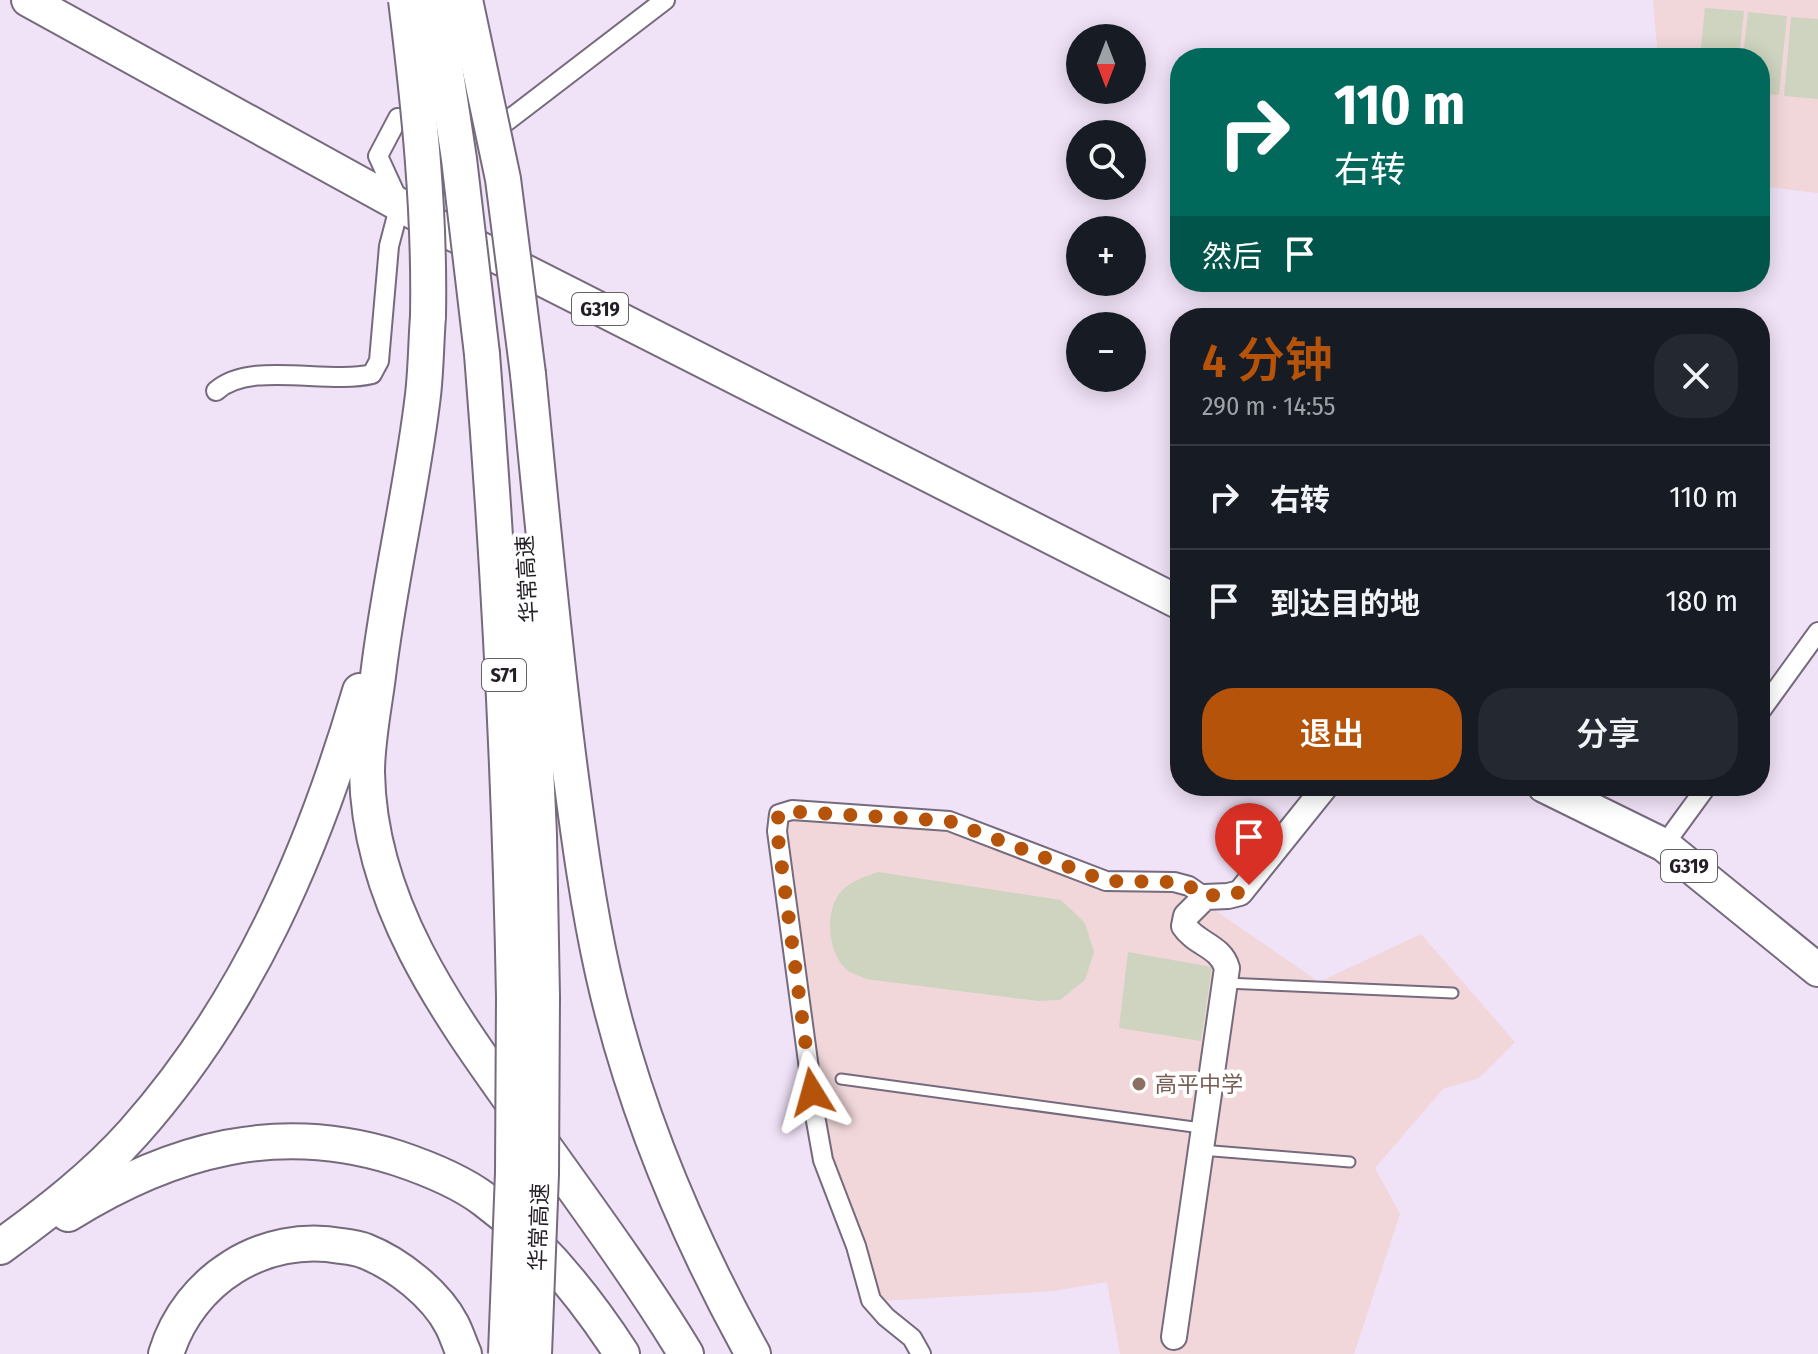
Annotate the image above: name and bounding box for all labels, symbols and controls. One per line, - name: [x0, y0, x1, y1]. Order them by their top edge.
- north arrow: [1066, 24, 1146, 104]
- map controls: [1066, 24, 1146, 392]
- text: 110 m: [1334, 72, 1465, 139]
- icon: right: [1202, 80, 1306, 184]
- button: search: [1066, 120, 1146, 200]
- text: 右转: [1334, 148, 1406, 192]
- button: +: [1066, 216, 1146, 296]
- icon: arrive: [1278, 232, 1322, 276]
- text: 然后: [1202, 239, 1262, 275]
- road number: G319: [572, 293, 628, 325]
- button: −: [1066, 312, 1146, 392]
- text: 4 分钟: [1202, 332, 1333, 390]
- button: close: [1654, 334, 1738, 418]
- text: 290 m · 14:55: [1202, 391, 1335, 422]
- icon: right: [1202, 475, 1246, 519]
- text: 110 m: [1669, 479, 1738, 515]
- text: 右转: [1270, 482, 1330, 518]
- street label: 华常高速: [511, 534, 543, 624]
- icon: arrive: [1202, 579, 1246, 623]
- text: 180 m: [1666, 583, 1738, 619]
- text: 到达目的地: [1270, 586, 1420, 622]
- road number: S71: [482, 659, 526, 691]
- button: 退出: [1202, 688, 1462, 780]
- button: 分享: [1478, 688, 1738, 780]
- pin: [1215, 803, 1283, 885]
- icon: arrive: [1227, 815, 1271, 859]
- road number: G319: [1661, 850, 1717, 882]
- position arrow: [770, 1050, 854, 1134]
- place label: 高平中学: [1155, 1071, 1243, 1098]
- marker: 高平中学: [1130, 1075, 1148, 1093]
- street label: 华常高速: [524, 1183, 554, 1271]

